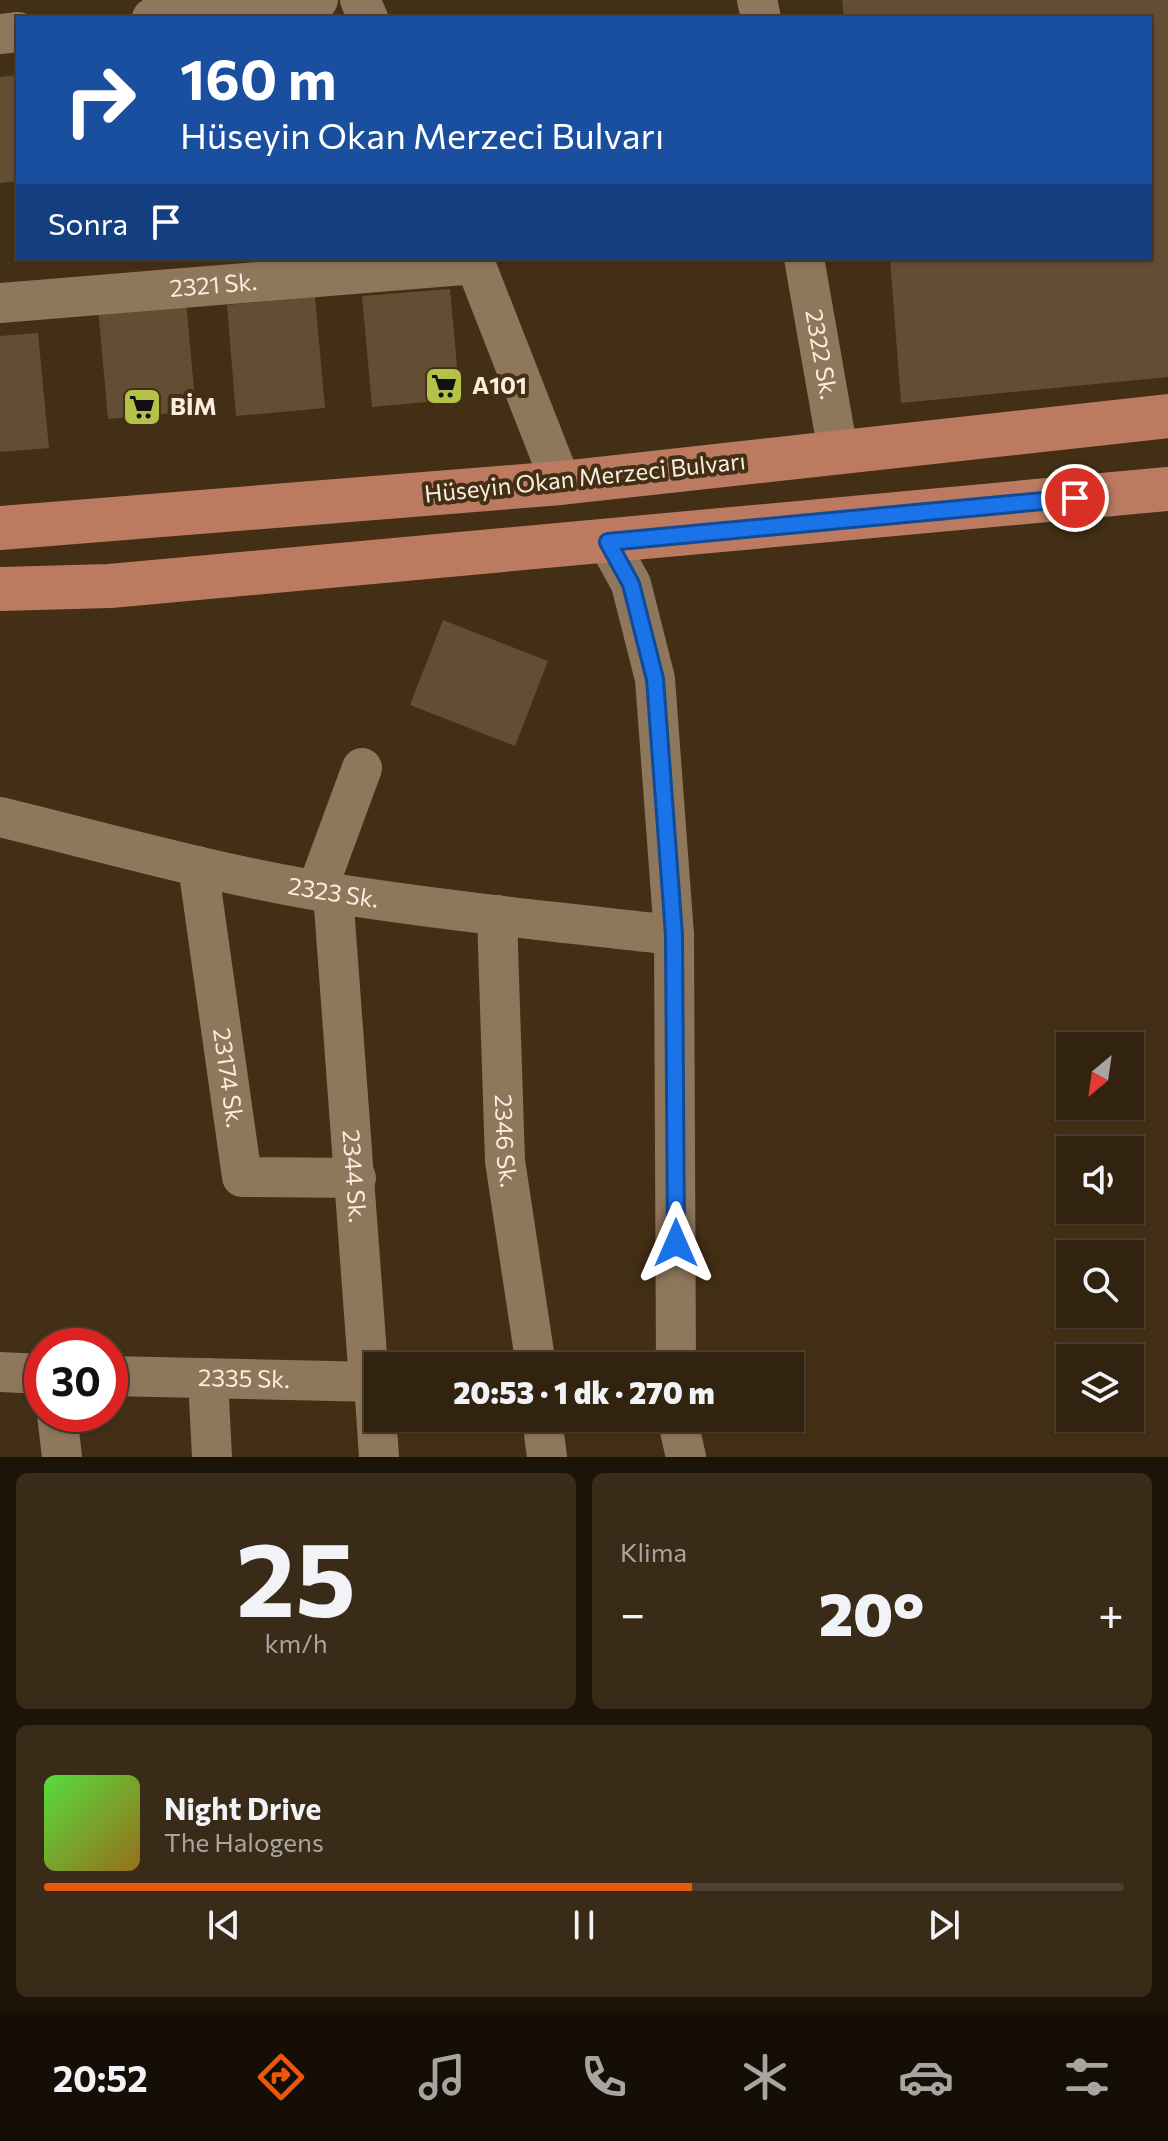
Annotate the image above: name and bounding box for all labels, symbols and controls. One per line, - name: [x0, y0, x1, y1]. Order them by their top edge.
- text: 160 m: [180, 43, 337, 112]
- icon: right: [48, 48, 152, 152]
- text: Hüseyin Okan Merzeci Bulvarı: [180, 112, 664, 156]
- icon: arrive: [144, 200, 188, 244]
- text: Sonra: [48, 204, 128, 241]
- street label: 2321 Sk.: [168, 266, 258, 302]
- street label: 2322 Sk.: [800, 307, 845, 402]
- supermarket icon: A101: [423, 365, 465, 407]
- place label: A101: [472, 370, 527, 399]
- supermarket icon: BİM: [121, 386, 163, 428]
- place label: BİM: [170, 391, 217, 420]
- street label: Hüseyin Okan Merzeci Bulvarı: [423, 445, 747, 508]
- pin: [1041, 464, 1109, 532]
- icon: arrive: [1053, 476, 1097, 520]
- street label: 2323 Sk.: [286, 870, 381, 913]
- street label: 23174 Sk.: [208, 1026, 251, 1129]
- north arrow: [1056, 1032, 1144, 1120]
- map controls: [1056, 1032, 1144, 1432]
- street label: 2346 Sk.: [490, 1094, 525, 1189]
- street label: 2344 Sk.: [337, 1129, 373, 1224]
- button: sound: [1056, 1136, 1144, 1224]
- position arrow: [634, 1201, 718, 1285]
- button: search: [1056, 1240, 1144, 1328]
- speed limit sign: 30: [24, 1328, 128, 1432]
- button: layers: [1056, 1344, 1144, 1432]
- street label: 2335 Sk.: [198, 1362, 290, 1393]
- text: 20:53 · 1 dk · 270 m: [453, 1373, 715, 1410]
- text: 25: [236, 1511, 356, 1638]
- text: Klima: [620, 1536, 687, 1567]
- text: 20°: [819, 1575, 924, 1648]
- text: −: [620, 1585, 645, 1639]
- text: +: [1098, 1585, 1124, 1639]
- text: km/h: [264, 1627, 328, 1658]
- text: Night Drive: [164, 1789, 321, 1826]
- text: The Halogens: [164, 1826, 324, 1857]
- icon: previous: [202, 1903, 246, 1947]
- icon: pause: [562, 1903, 606, 1947]
- icon: next: [922, 1903, 966, 1947]
- icon: directions: [253, 2049, 309, 2105]
- icon: music: [414, 2049, 470, 2105]
- icon: phone: [576, 2049, 632, 2105]
- icon: climate: [737, 2049, 793, 2105]
- icon: car: [898, 2049, 954, 2105]
- icon: filters: [1059, 2049, 1115, 2105]
- text: 20:52: [53, 2055, 148, 2099]

